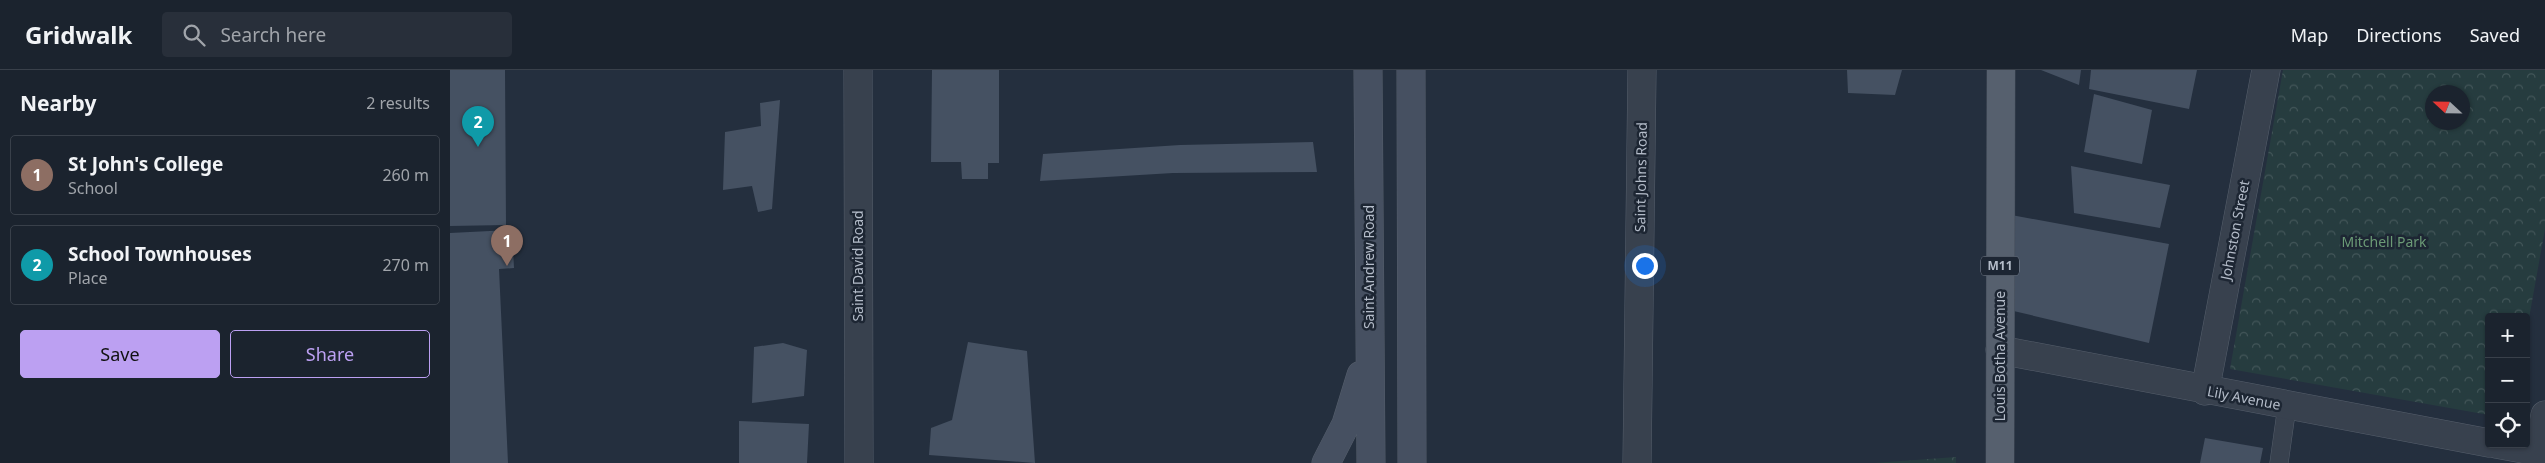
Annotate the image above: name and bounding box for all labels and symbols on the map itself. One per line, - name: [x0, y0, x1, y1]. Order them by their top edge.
- north arrow: [2425, 85, 2470, 130]
- pin: 2: [462, 106, 494, 147]
- street label: Saint Johns Road: [1630, 122, 1651, 232]
- street label: Johnston Street: [2215, 178, 2253, 283]
- street label: Saint Andrew Road: [1359, 205, 1378, 329]
- street label: Saint David Road: [848, 210, 867, 322]
- pin: 1: [491, 225, 523, 266]
- park label: Mitchell Park: [2341, 232, 2427, 251]
- your location: [1632, 253, 1658, 279]
- road number: M11: [1981, 257, 2019, 276]
- street label: Louis Botha Avenue: [1990, 291, 2009, 421]
- street label: Lily Avenue: [2206, 381, 2283, 414]

